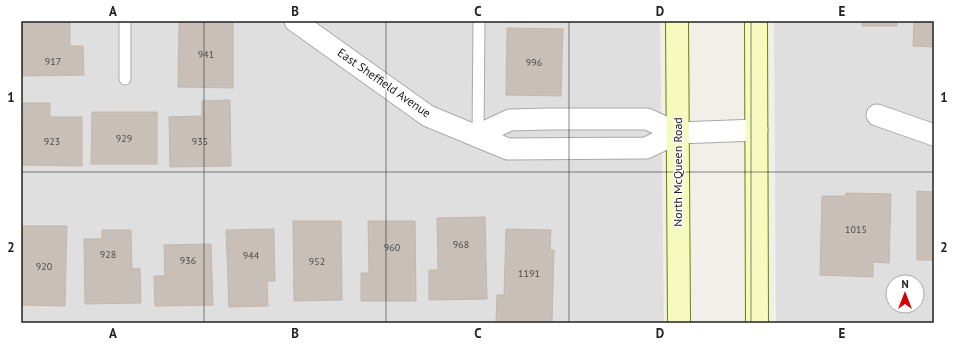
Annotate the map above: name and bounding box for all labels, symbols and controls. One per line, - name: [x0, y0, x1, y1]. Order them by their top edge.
- text: A: [109, 3, 117, 20]
- text: B: [291, 3, 299, 20]
- text: C: [474, 3, 482, 20]
- text: D: [656, 3, 664, 20]
- text: E: [839, 3, 846, 20]
- street label: East Sheffield Avenue: [335, 45, 434, 120]
- house number: 941: [198, 48, 214, 61]
- house number: 917: [45, 55, 61, 68]
- house number: 996: [526, 56, 542, 69]
- text: 1: [7, 89, 15, 106]
- text: 1: [940, 89, 948, 106]
- street label: North McQueen Road: [670, 117, 685, 227]
- house number: 929: [116, 132, 132, 145]
- house number: 923: [44, 135, 60, 148]
- house number: 935: [192, 135, 208, 148]
- house number: 1015: [845, 223, 867, 236]
- house number: 968: [453, 238, 469, 251]
- text: 2: [7, 239, 15, 256]
- text: 2: [940, 239, 948, 256]
- house number: 960: [384, 241, 401, 254]
- house number: 928: [100, 248, 116, 261]
- house number: 944: [243, 249, 260, 262]
- house number: 936: [180, 254, 196, 267]
- house number: 952: [309, 255, 325, 268]
- house number: 920: [36, 260, 53, 273]
- house number: 1191: [518, 267, 540, 280]
- north arrow: [885, 274, 925, 314]
- text: N: [901, 277, 909, 291]
- text: A: [109, 325, 117, 342]
- text: B: [291, 325, 299, 342]
- text: C: [474, 325, 482, 342]
- text: D: [656, 325, 664, 342]
- text: E: [839, 325, 846, 342]

